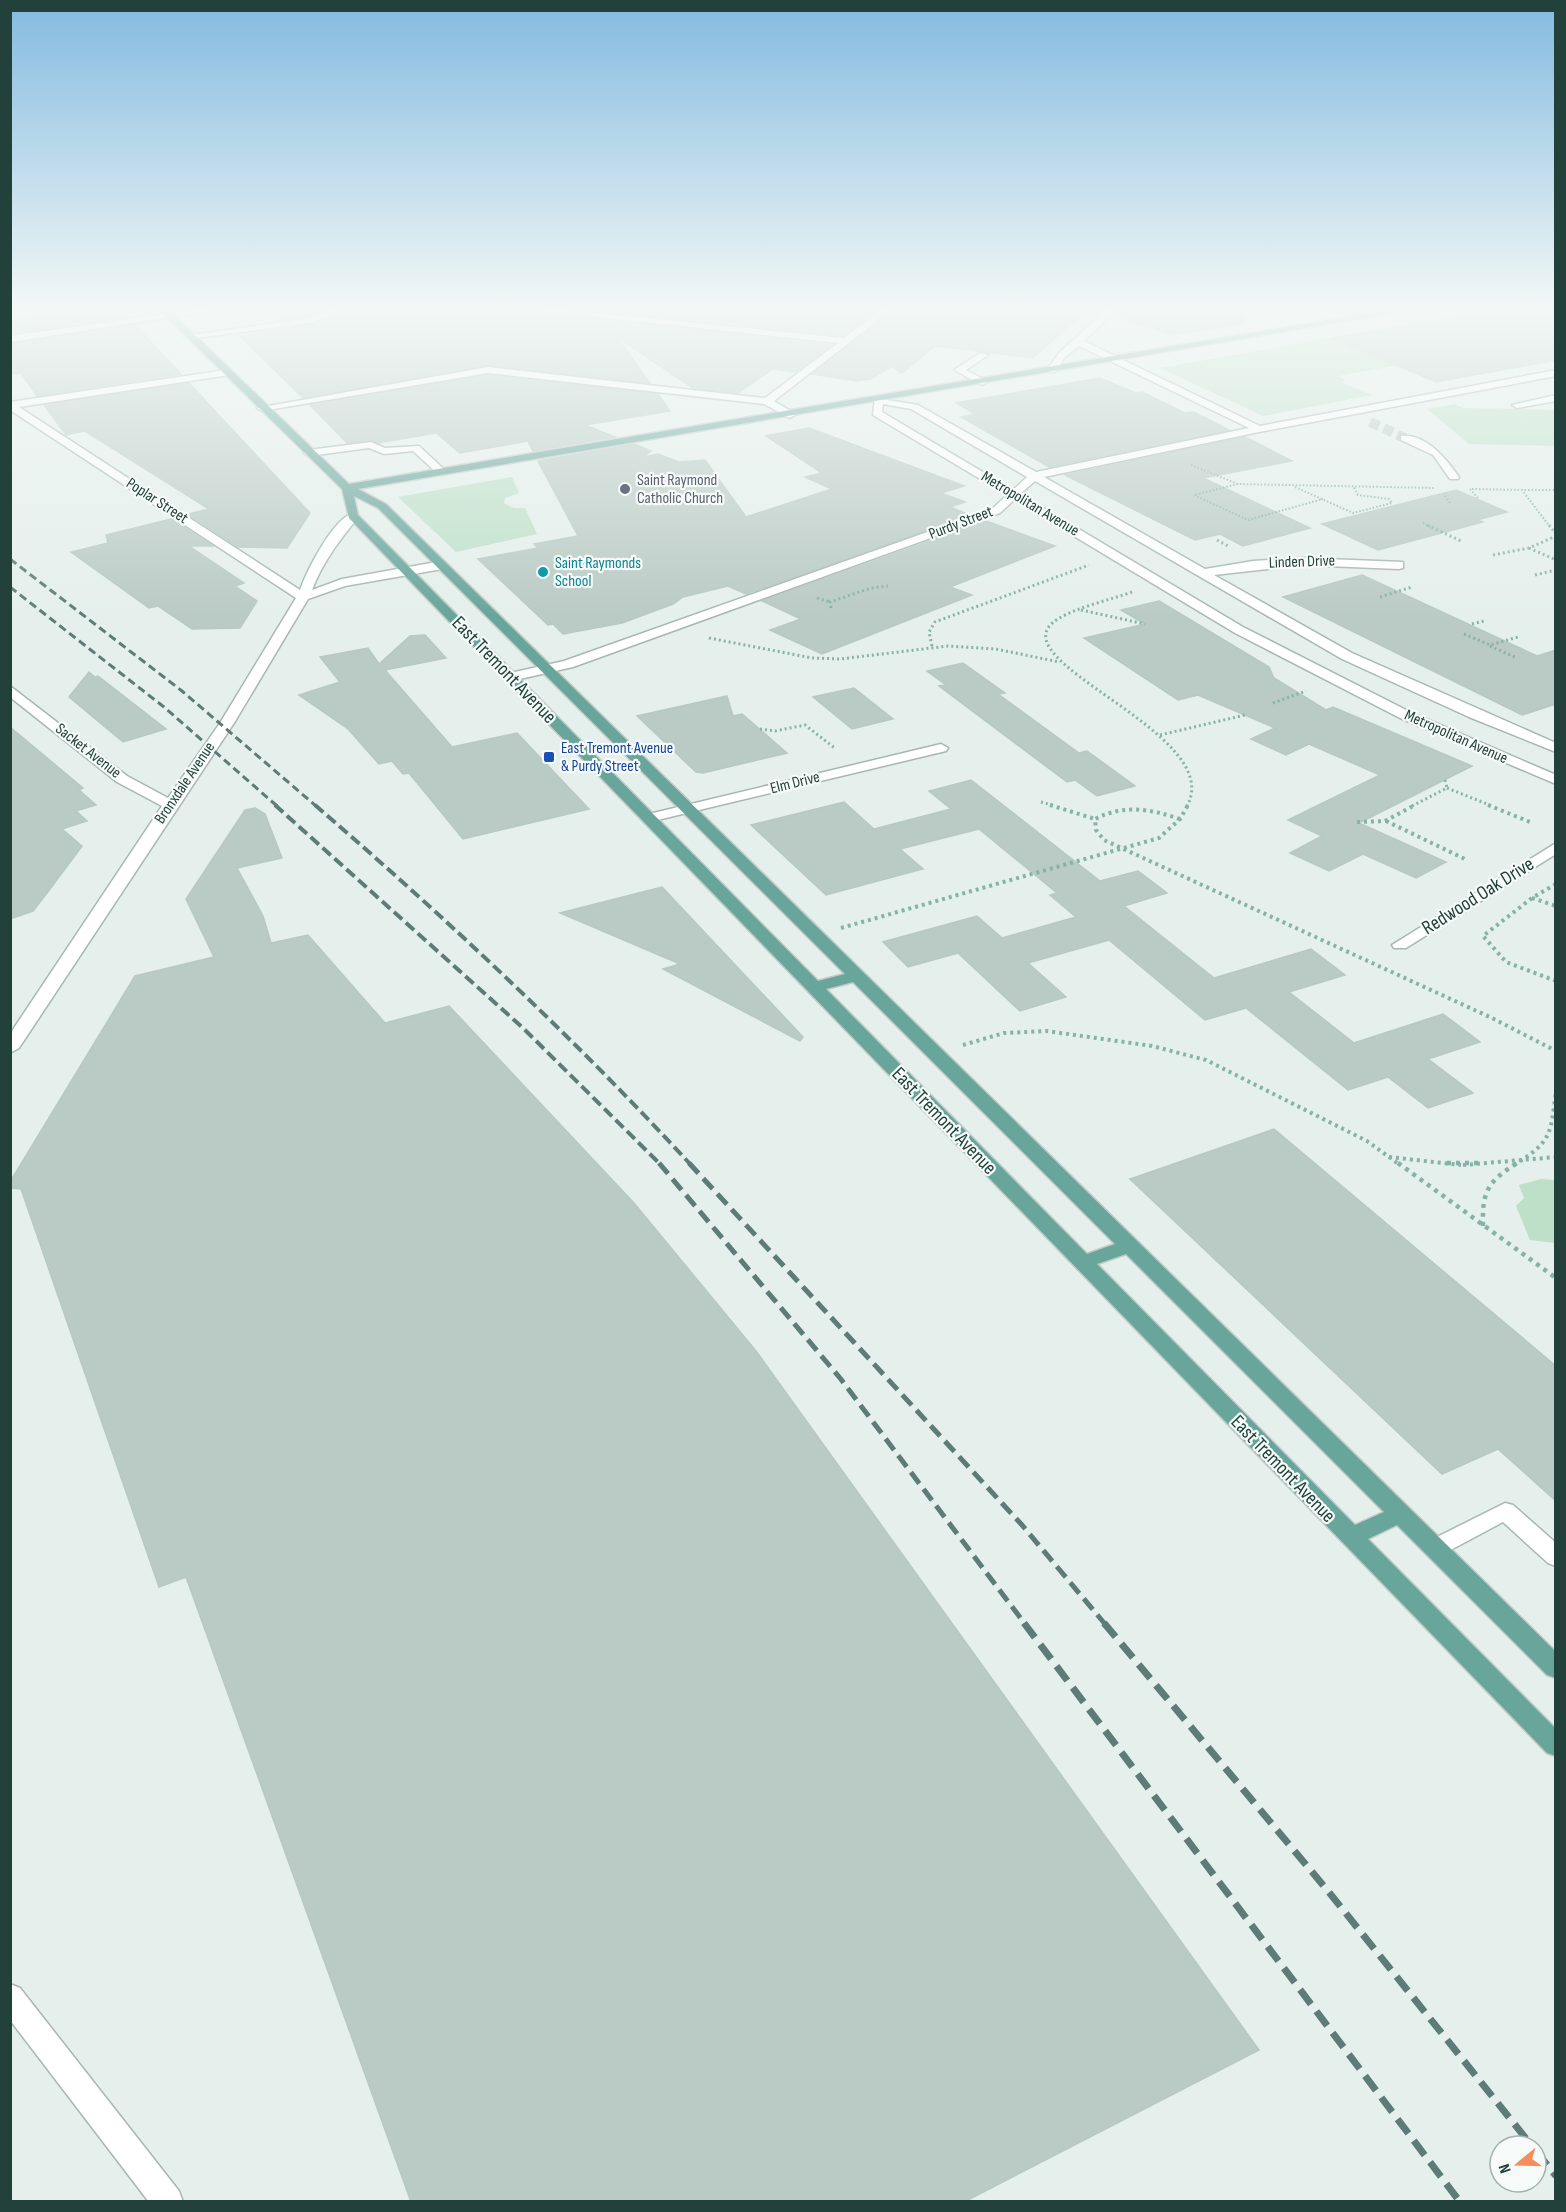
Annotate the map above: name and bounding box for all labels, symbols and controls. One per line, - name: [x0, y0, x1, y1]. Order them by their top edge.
- street label: Metropolitan Avenue: [978, 467, 1082, 541]
- place label: Saint Raymond Catholic Church: [637, 471, 723, 508]
- street label: Poplar Street: [122, 474, 192, 528]
- marker: Saint Raymond Catholic Church: [618, 482, 632, 496]
- street label: Purdy Street: [926, 502, 996, 544]
- street label: Linden Drive: [1269, 551, 1335, 573]
- place label: Saint Raymonds School: [555, 554, 641, 591]
- marker: Saint Raymonds School: [536, 565, 550, 579]
- street label: East Tremont Avenue: [447, 611, 561, 729]
- street label: Metropolitan Avenue: [1402, 706, 1510, 768]
- street label: Sacket Avenue: [51, 719, 125, 783]
- street label: Bronxdale Avenue: [151, 738, 219, 828]
- place label: East Tremont Avenue & Purdy Street: [561, 739, 673, 776]
- marker: East Tremont Avenue & Purdy Street: [542, 750, 556, 764]
- street label: Elm Drive: [768, 768, 822, 798]
- street label: Redwood Oak Drive: [1417, 852, 1539, 940]
- street label: East Tremont Avenue: [887, 1062, 1001, 1180]
- street label: East Tremont Avenue: [1226, 1410, 1340, 1528]
- north arrow: [1488, 2134, 1548, 2194]
- text: N: [1495, 2161, 1516, 2176]

